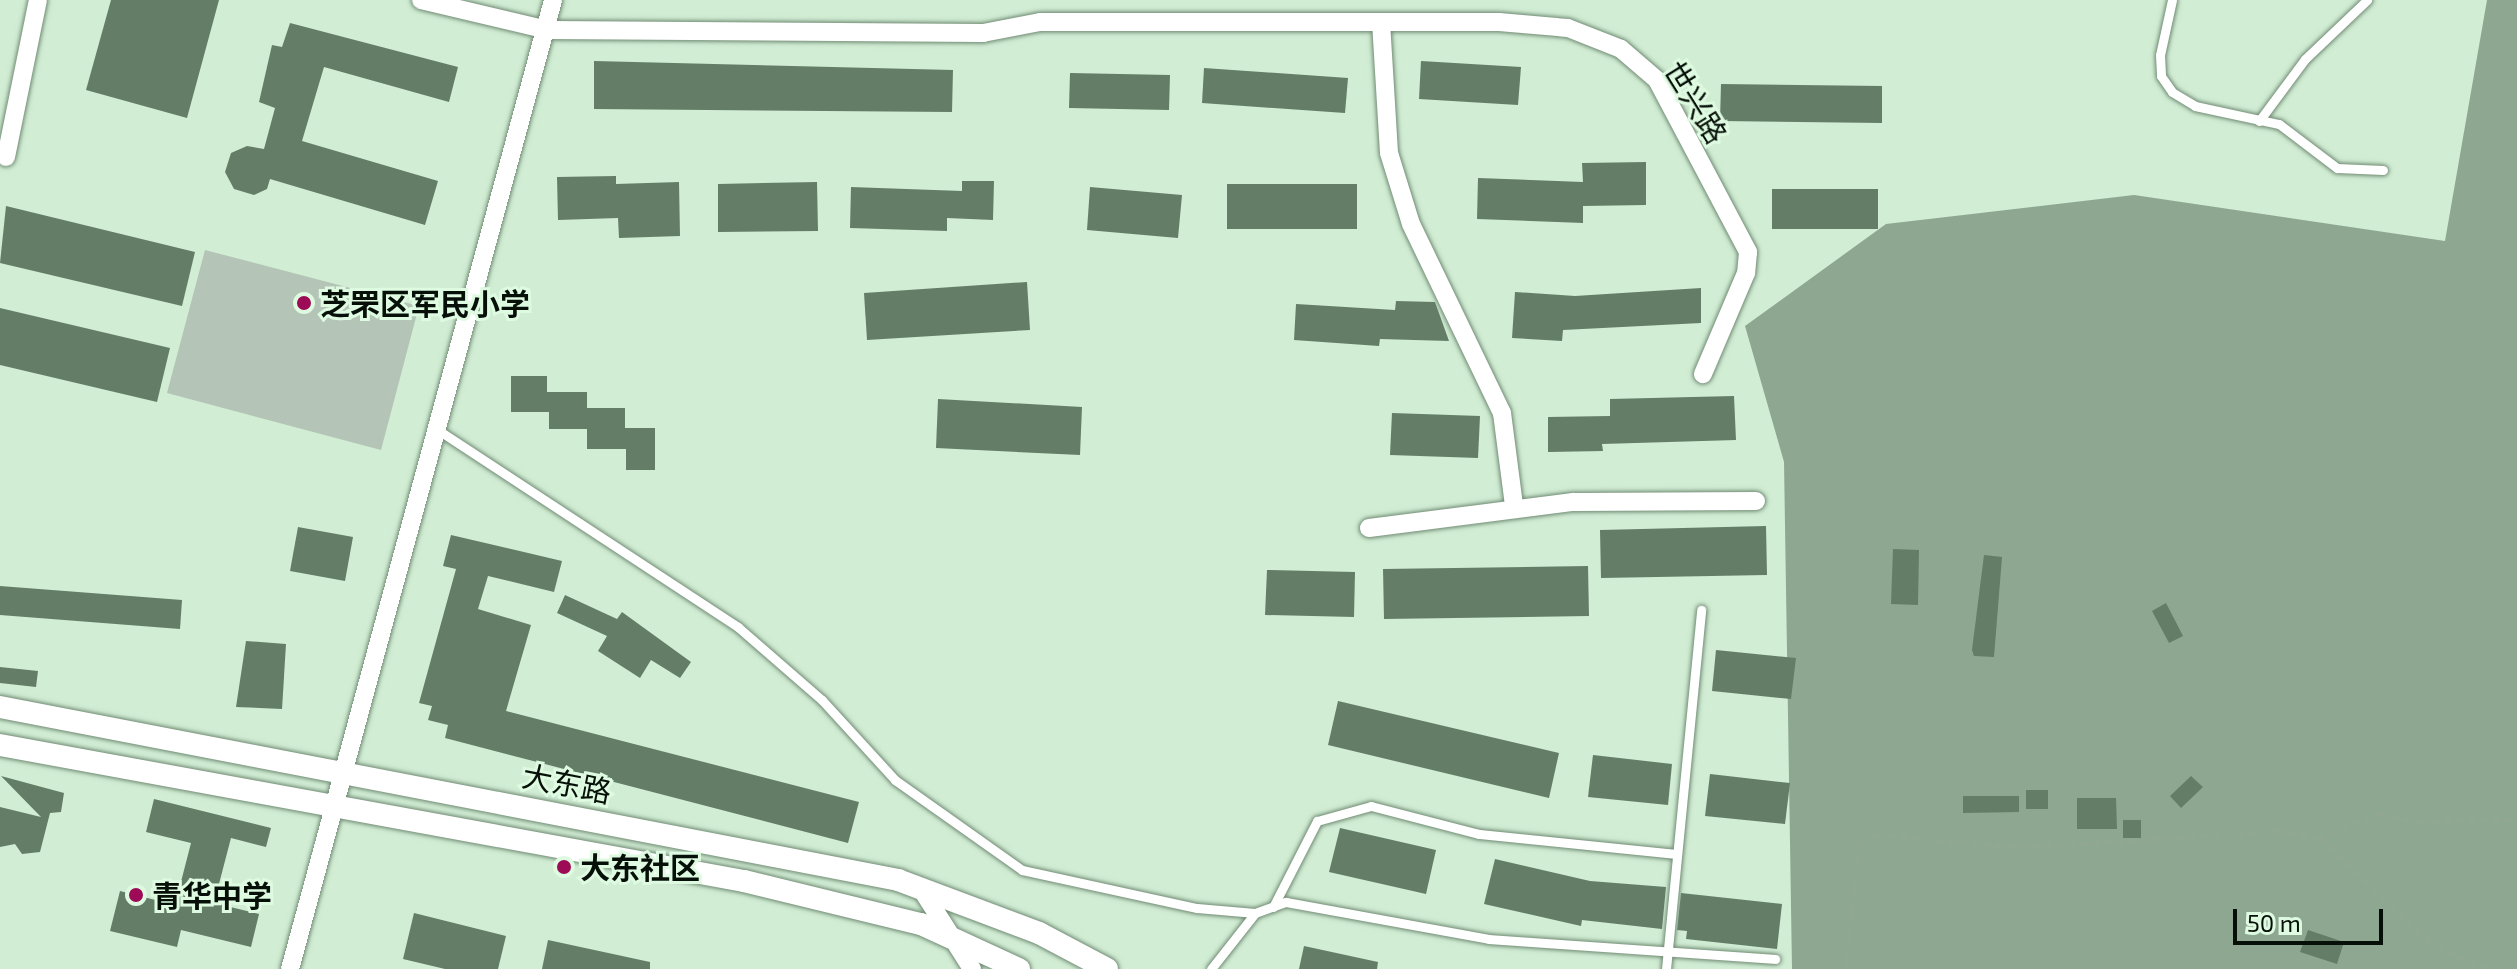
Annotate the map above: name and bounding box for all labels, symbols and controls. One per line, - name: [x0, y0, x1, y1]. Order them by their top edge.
- street label: 世兴路: [1657, 54, 1735, 150]
- place label: 芝罘区军民小学: [320, 285, 530, 321]
- marker: 芝罘区军民小学: [295, 294, 313, 312]
- street label: 大东路: [519, 757, 615, 809]
- place label: 大东社区: [580, 849, 700, 885]
- marker: 大东社区: [555, 858, 573, 876]
- place label: 青华中学: [152, 877, 272, 913]
- marker: 青华中学: [127, 886, 145, 904]
- scale bar: [2237, 893, 2387, 943]
- text: 50 m: [2247, 908, 2301, 937]

